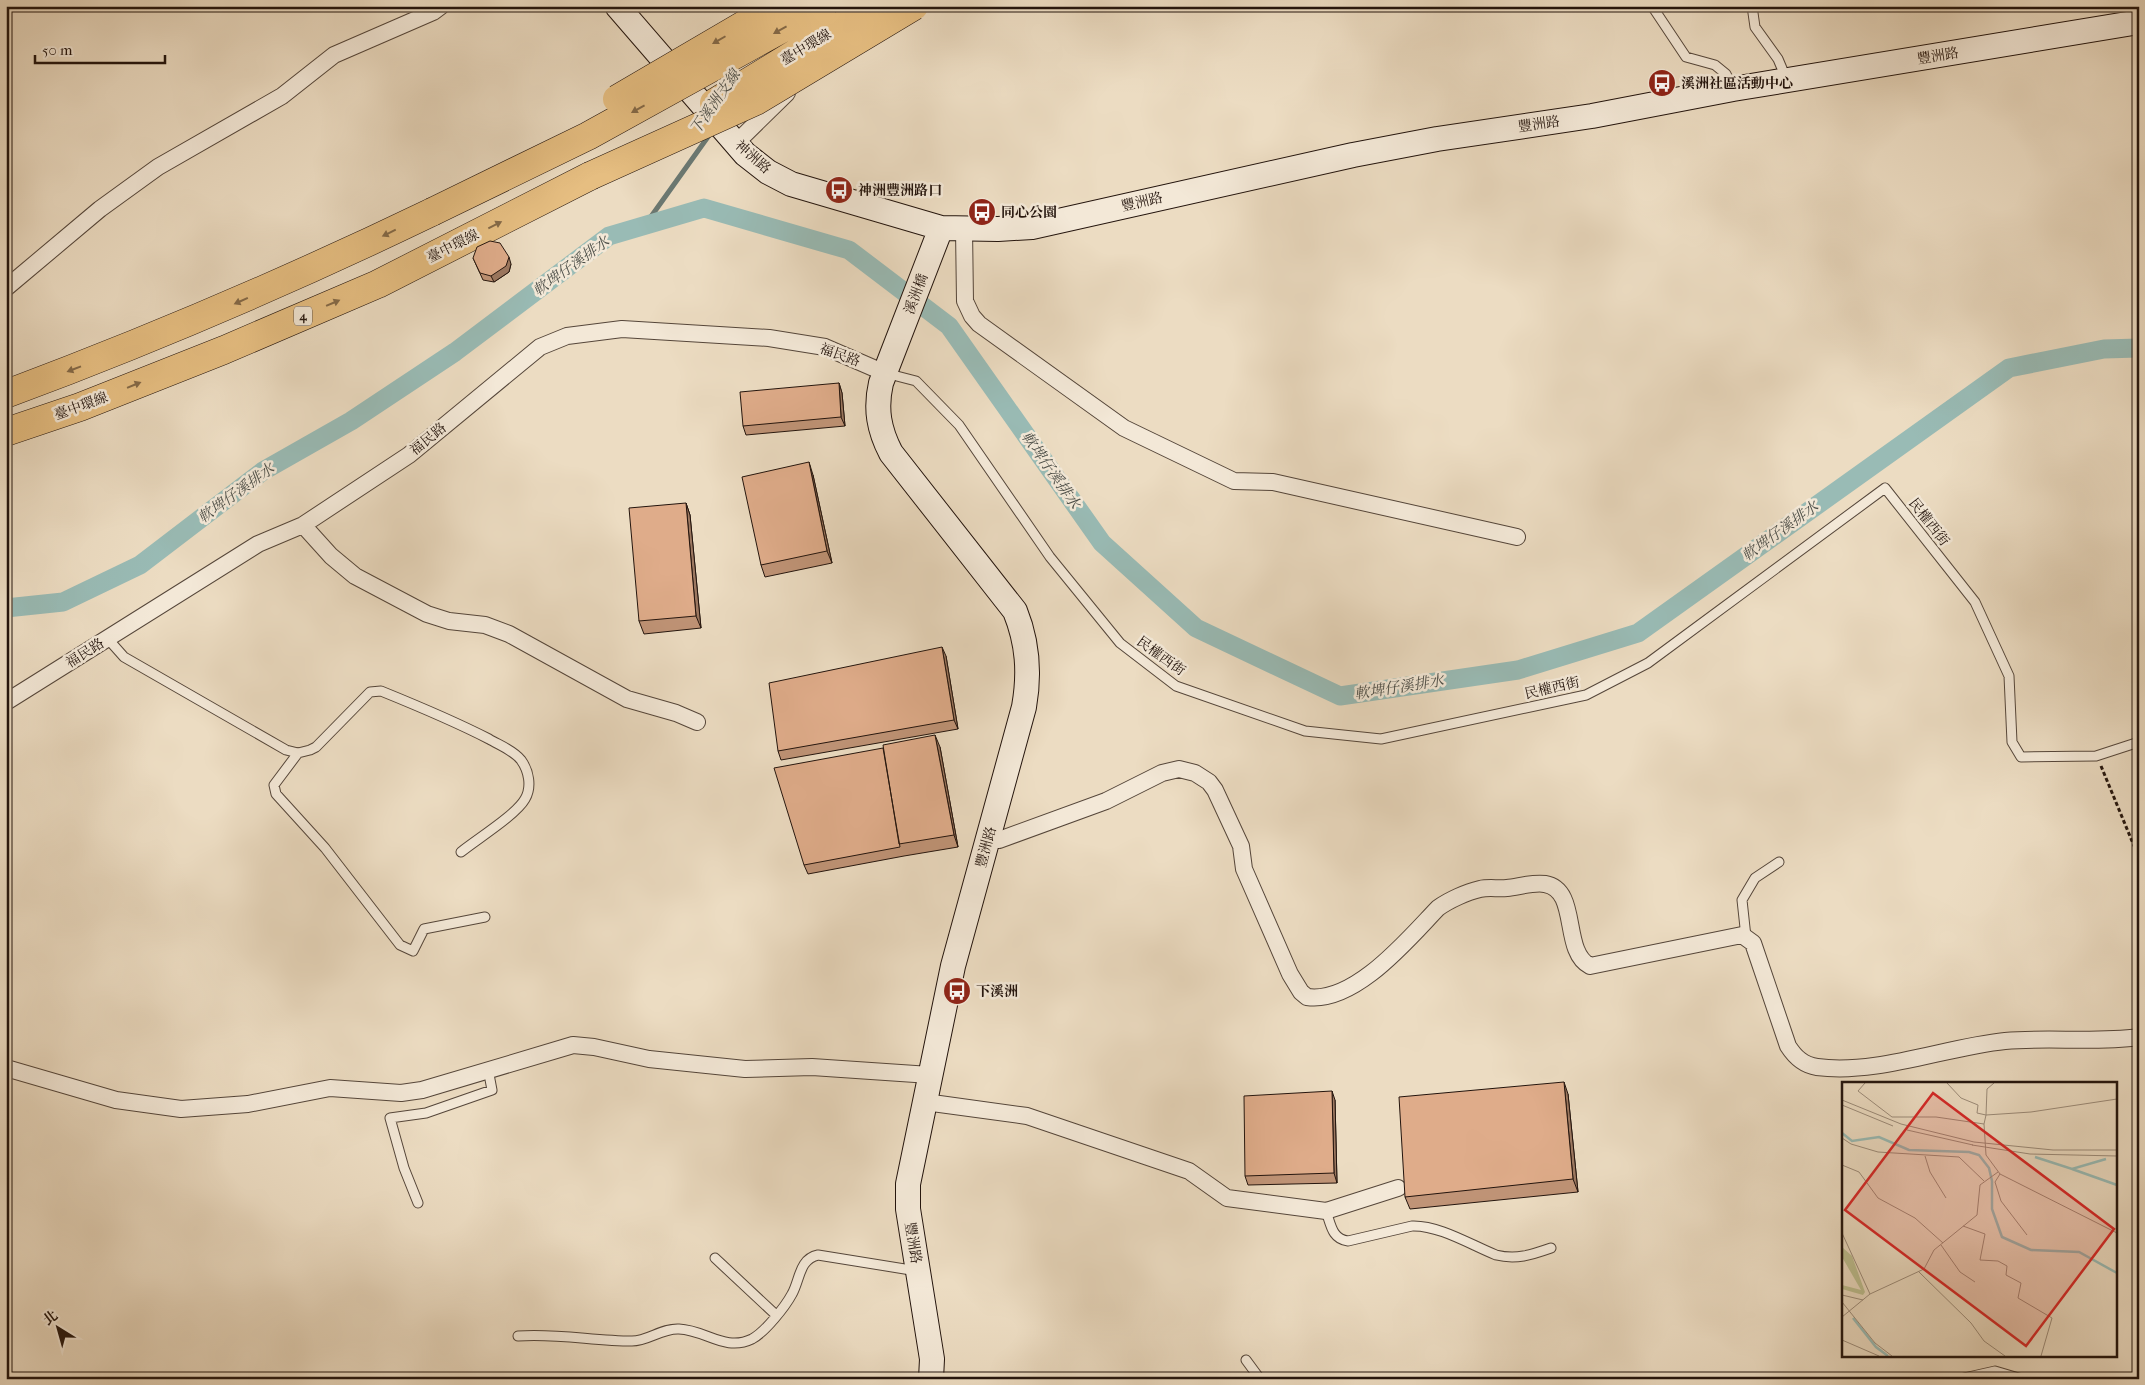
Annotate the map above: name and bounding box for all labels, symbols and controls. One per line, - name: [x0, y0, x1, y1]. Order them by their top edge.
- street label: 臺中環線: [778, 25, 834, 69]
- one-way arrow: [773, 26, 787, 34]
- scale bar: [35, 32, 165, 64]
- one-way arrow: [712, 35, 725, 44]
- text: 50 m: [42, 41, 73, 59]
- street label: 豐洲路: [1916, 44, 1960, 68]
- water label: 下溪洲支線: [686, 64, 745, 138]
- bus stop icon: 溪洲社區活動中心: [1647, 68, 1677, 98]
- place label: 溪洲社區活動中心: [1681, 75, 1793, 92]
- one-way arrow: [631, 104, 645, 113]
- street label: 豐洲路: [1517, 113, 1561, 135]
- street label: 神洲路: [732, 137, 774, 177]
- bus stop icon: 神洲豐洲路口: [824, 175, 854, 205]
- place label: 神洲豐洲路口: [858, 182, 942, 199]
- street label: 豐洲路: [1120, 189, 1164, 215]
- bus stop icon: 同心公園: [967, 197, 997, 227]
- place label: 同心公園: [1001, 204, 1057, 221]
- one-way arrow: [488, 221, 502, 229]
- street label: 臺中環線: [424, 226, 482, 266]
- one-way arrow: [381, 229, 396, 237]
- water label: 軟埤仔溪排水: [529, 231, 614, 300]
- street label: 溪洲橋: [901, 271, 931, 317]
- one-way arrow: [234, 297, 248, 305]
- one-way arrow: [326, 299, 341, 307]
- road number: 4: [294, 306, 312, 326]
- street label: 福民路: [817, 340, 863, 370]
- one-way arrow: [66, 365, 81, 373]
- one-way arrow: [127, 381, 142, 389]
- street label: 臺中環線: [52, 388, 110, 424]
- street label: 福民路: [406, 419, 450, 459]
- water label: 軟埤仔溪排水: [1018, 428, 1085, 514]
- water label: 軟埤仔溪排水: [194, 458, 279, 527]
- street label: 民權西街: [1905, 495, 1953, 549]
- water label: 軟埤仔溪排水: [1738, 496, 1823, 565]
- street label: 民權西街: [1133, 633, 1189, 679]
- street label: 福民路: [63, 635, 107, 671]
- water label: 軟埤仔溪排水: [1353, 671, 1447, 703]
- street label: 民權西街: [1523, 673, 1581, 703]
- street label: 豐洲路: [972, 825, 1000, 869]
- bus stop icon: 下溪洲: [942, 976, 972, 1006]
- place label: 下溪洲: [976, 983, 1018, 1000]
- inset map: [1842, 1082, 2118, 1358]
- street label: 豐洲路: [901, 1221, 925, 1265]
- north arrow: [32, 1302, 82, 1352]
- text: 北: [40, 1307, 61, 1329]

